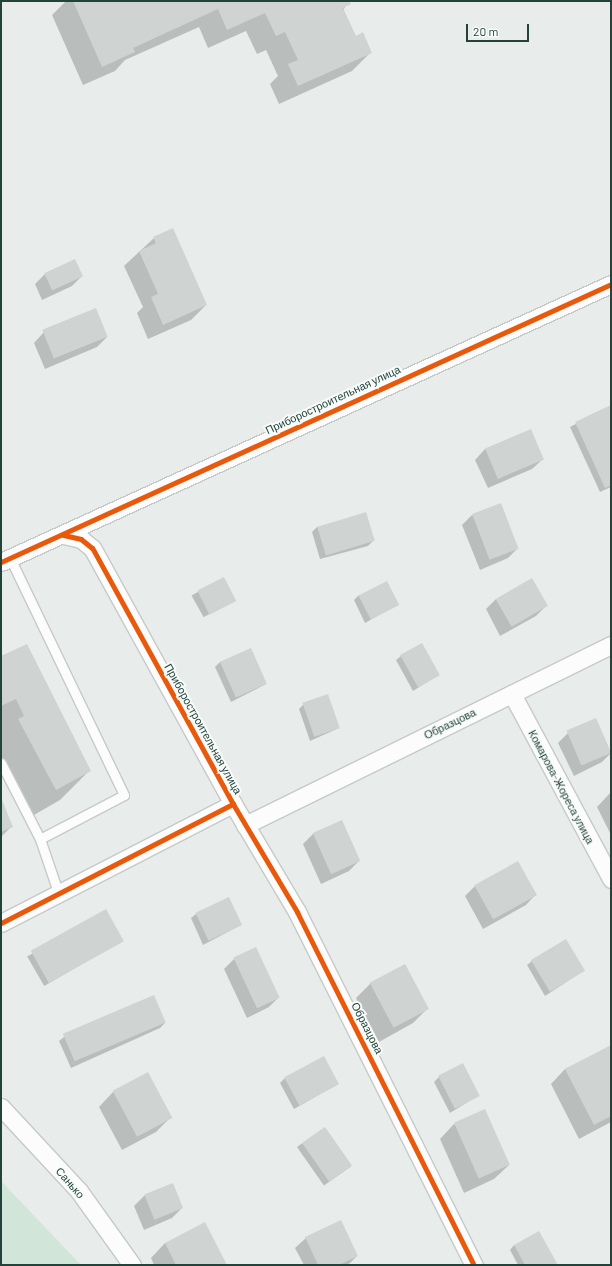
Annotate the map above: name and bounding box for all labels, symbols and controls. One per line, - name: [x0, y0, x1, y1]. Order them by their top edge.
- scale bar: [468, 16, 531, 42]
- text: 20 m: [473, 24, 499, 38]
- street label: Приборостроительная улица: [264, 363, 402, 437]
- street label: Приборостроительная улица: [162, 661, 244, 797]
- street label: Образцова: [422, 706, 478, 742]
- street label: Комарова-Жореса улица: [525, 728, 597, 846]
- street label: Образцова: [348, 1000, 386, 1056]
- street label: Санько: [53, 1165, 87, 1201]

